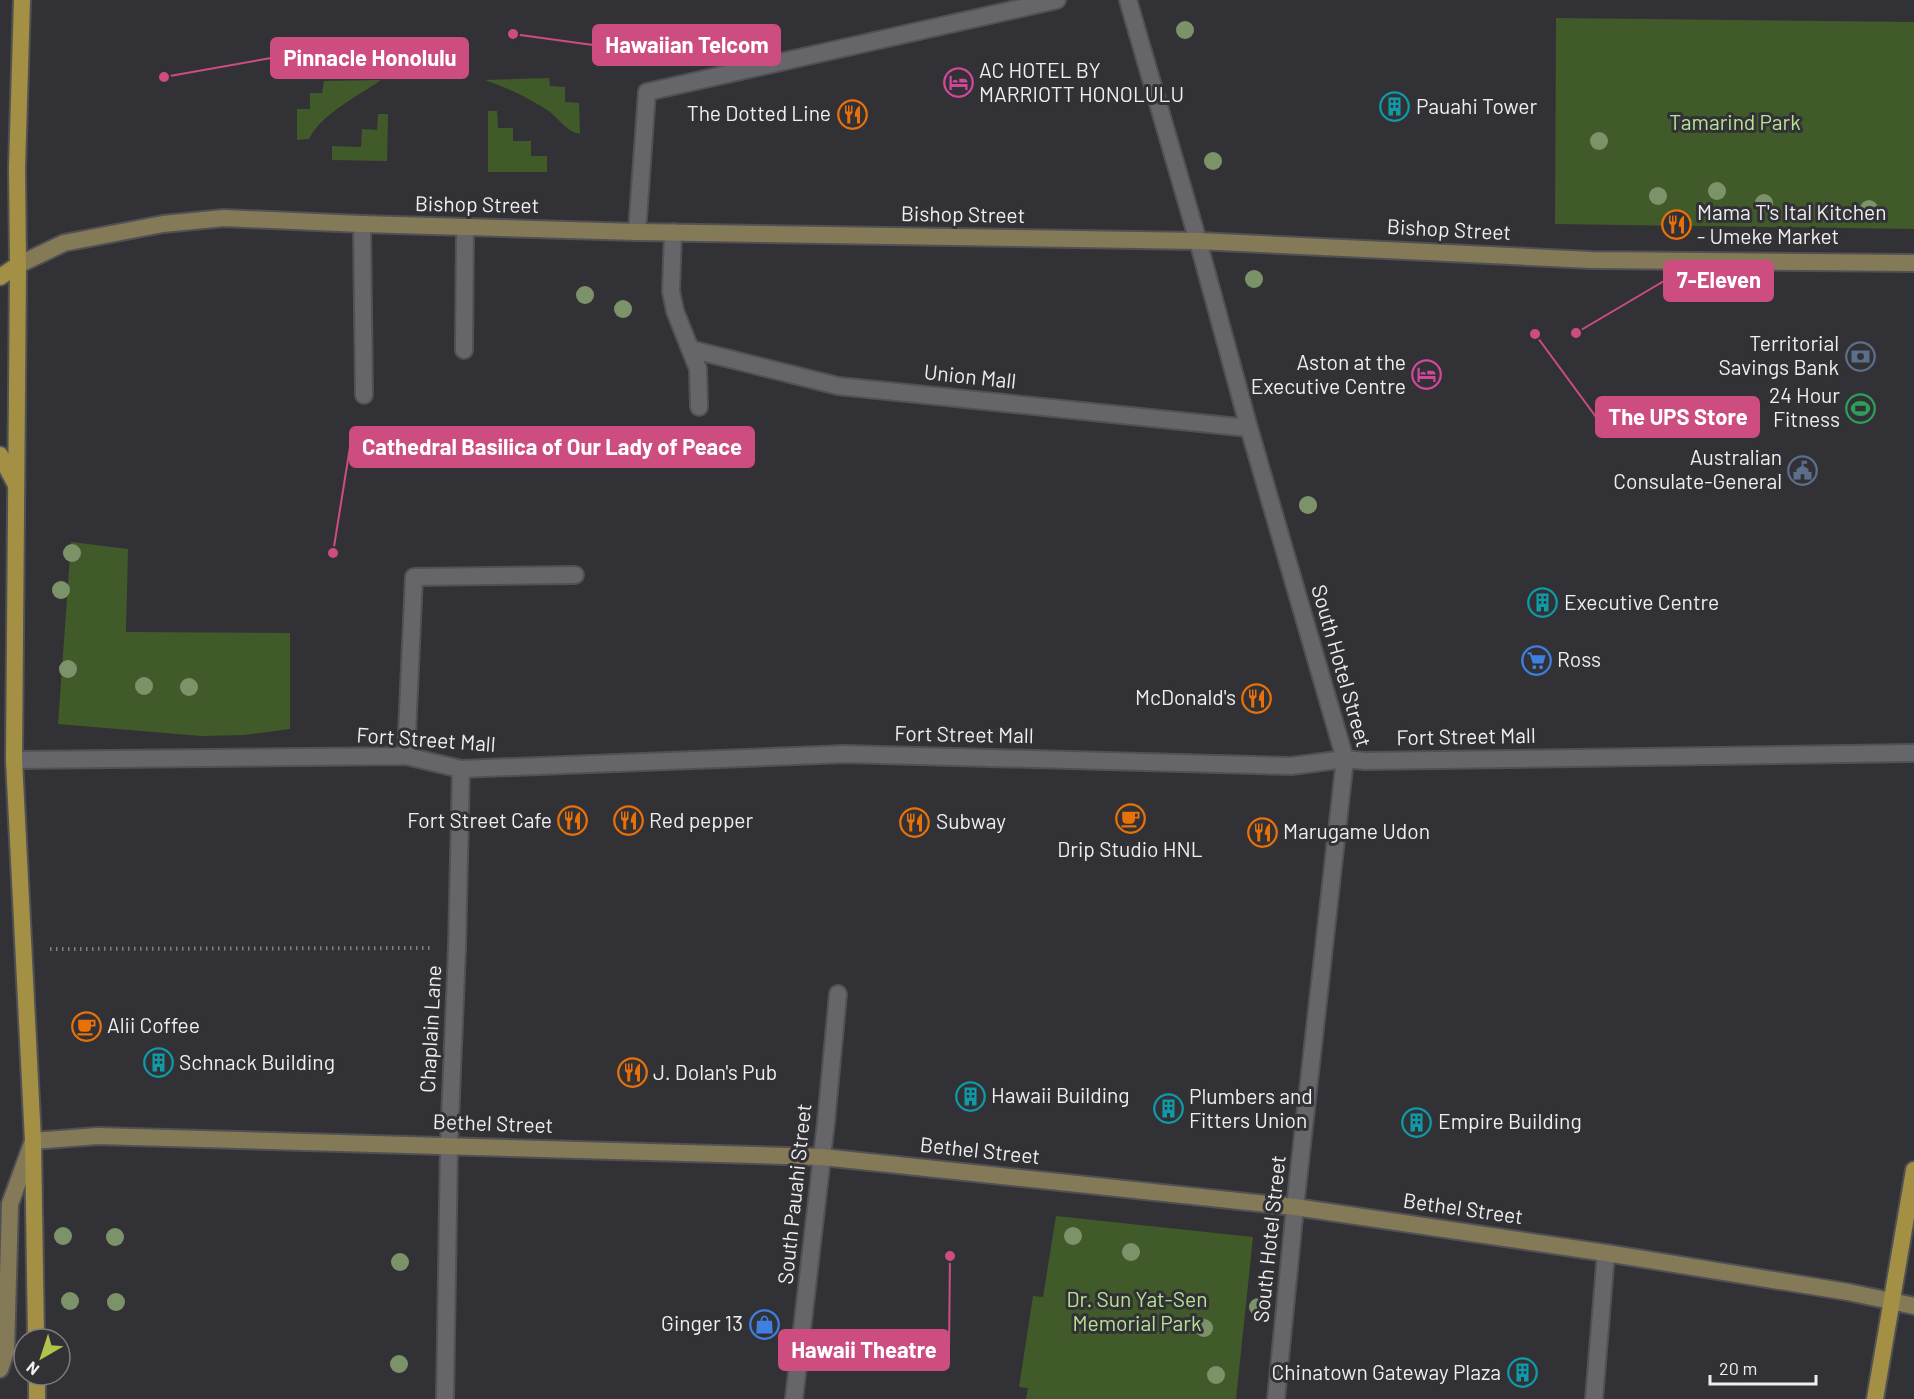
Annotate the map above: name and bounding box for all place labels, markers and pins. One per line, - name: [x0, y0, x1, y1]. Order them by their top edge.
- callout: Hawaiian Telcom: [593, 25, 780, 65]
- callout: Pinnacle Honolulu: [271, 38, 468, 78]
- place label: AC HOTEL BY MARRIOTT HONOLULU: [979, 57, 1184, 106]
- hotel icon: AC HOTEL BY MARRIOTT HONOLULU: [942, 67, 974, 99]
- building icon: Pauahi Tower: [1379, 91, 1411, 123]
- place label: Pauahi Tower: [1416, 93, 1537, 118]
- restaurant icon: The Dotted Line: [836, 98, 868, 130]
- place label: The Dotted Line: [687, 100, 831, 125]
- place label: Mama T's Ital Kitchen - Umeke Market: [1697, 199, 1886, 248]
- restaurant icon: Mama T's Ital Kitchen - Umeke Market: [1660, 209, 1692, 241]
- callout: 7-Eleven: [1664, 261, 1773, 301]
- place label: Territorial Savings Bank: [1719, 330, 1839, 379]
- bank icon: Territorial Savings Bank: [1844, 340, 1876, 372]
- place label: Aston at the Executive Centre: [1251, 349, 1406, 398]
- hotel icon: Aston at the Executive Centre: [1411, 359, 1443, 391]
- place label: 24 Hour Fitness: [1769, 382, 1840, 431]
- sports icon: 24 Hour Fitness: [1845, 392, 1877, 424]
- callout: The UPS Store: [1596, 397, 1759, 437]
- callout: Cathedral Basilica of Our Lady of Peace: [350, 427, 754, 467]
- place label: Australian Consulate-General: [1613, 444, 1782, 493]
- public building icon: Australian Consulate-General: [1787, 454, 1819, 486]
- building icon: Executive Centre: [1527, 587, 1559, 619]
- place label: Executive Centre: [1564, 589, 1719, 614]
- supermarket icon: Ross: [1520, 644, 1552, 676]
- place label: Ross: [1557, 646, 1601, 671]
- restaurant icon: McDonald's: [1241, 682, 1273, 714]
- place label: McDonald's: [1135, 684, 1236, 709]
- cafe icon: Drip Studio HNL: [1114, 803, 1146, 835]
- restaurant icon: Fort Street Cafe: [557, 805, 589, 837]
- restaurant icon: Red pepper: [612, 805, 644, 837]
- restaurant icon: Subway: [899, 806, 931, 838]
- place label: Fort Street Cafe: [407, 807, 552, 832]
- place label: Red pepper: [649, 807, 754, 832]
- place label: Subway: [936, 808, 1006, 833]
- restaurant icon: Marugame Udon: [1246, 816, 1278, 848]
- place label: Marugame Udon: [1283, 818, 1430, 843]
- place label: Drip Studio HNL: [1057, 836, 1203, 861]
- cafe icon: Alii Coffee: [70, 1010, 102, 1042]
- place label: Alii Coffee: [107, 1012, 200, 1037]
- building icon: Schnack Building: [142, 1047, 174, 1079]
- place label: Schnack Building: [179, 1049, 335, 1074]
- restaurant icon: J. Dolan's Pub: [616, 1057, 648, 1089]
- place label: J. Dolan's Pub: [653, 1059, 777, 1084]
- building icon: Hawaii Building: [954, 1080, 986, 1112]
- place label: Hawaii Building: [991, 1082, 1130, 1107]
- place label: Plumbers and Fitters Union: [1189, 1083, 1313, 1132]
- building icon: Plumbers and Fitters Union: [1152, 1093, 1184, 1125]
- building icon: Empire Building: [1401, 1106, 1433, 1138]
- place label: Empire Building: [1438, 1108, 1582, 1133]
- shop icon: Ginger 13: [748, 1308, 780, 1340]
- place label: Ginger 13: [661, 1310, 743, 1335]
- callout: Hawaii Theatre: [779, 1330, 949, 1370]
- building icon: Chinatown Gateway Plaza: [1506, 1357, 1538, 1389]
- place label: Chinatown Gateway Plaza: [1272, 1359, 1501, 1384]

